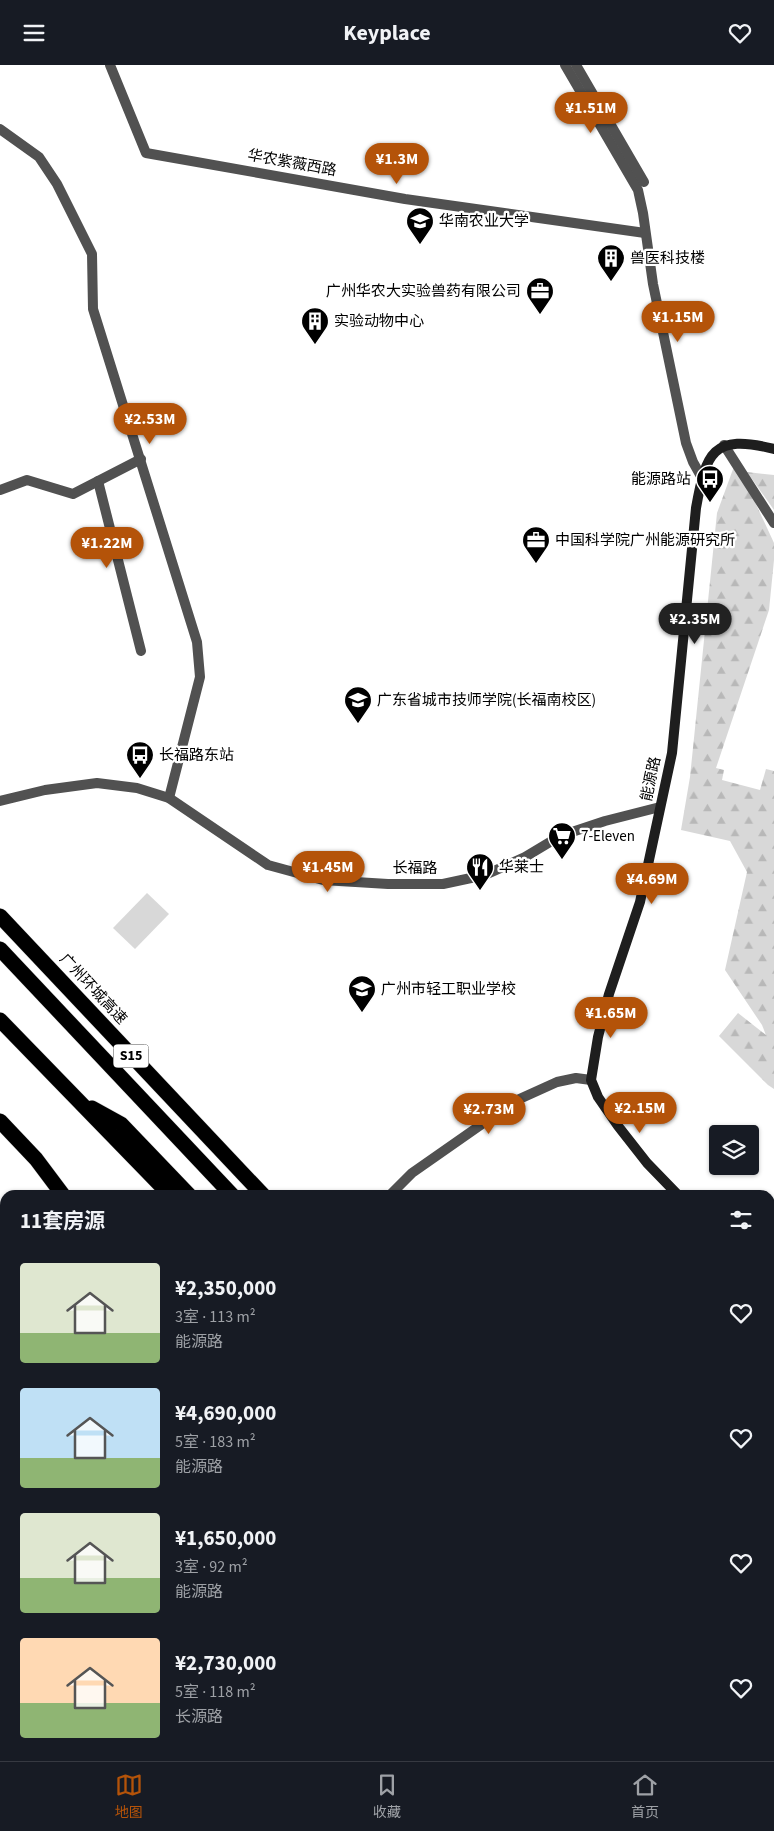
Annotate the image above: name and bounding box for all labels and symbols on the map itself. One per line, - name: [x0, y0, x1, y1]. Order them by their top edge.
- pin: ¥1.51M: [550, 92, 632, 134]
- pin: ¥1.3M: [362, 143, 432, 185]
- street label: 华农紫薇西路: [246, 145, 338, 181]
- school or university icon: 华南农业大学: [405, 206, 435, 245]
- place label: 华南农业大学: [439, 211, 529, 232]
- building icon: 兽医科技楼: [596, 243, 626, 282]
- place label: 兽医科技楼: [630, 248, 705, 269]
- office icon: 广州华农大实验兽药有限公司: [525, 276, 555, 315]
- place label: 广州华农大实验兽药有限公司: [326, 281, 521, 302]
- pin: ¥1.15M: [637, 301, 719, 343]
- building icon: 实验动物中心: [300, 306, 330, 345]
- place label: 实验动物中心: [334, 311, 424, 332]
- pin: ¥2.53M: [109, 403, 191, 445]
- bus stop icon: 能源路站: [695, 464, 725, 503]
- place label: 能源路站: [631, 469, 691, 490]
- office icon: 中国科学院广州能源研究所: [521, 525, 551, 564]
- pin: ¥1.22M: [66, 527, 148, 569]
- place label: 中国科学院广州能源研究所: [555, 530, 735, 551]
- pin: ¥2.35M: [654, 603, 736, 645]
- school or university icon: 广东省城市技师学院(长福南校区): [343, 685, 373, 724]
- place label: 广东省城市技师学院(长福南校区): [377, 690, 596, 711]
- bus stop icon: 长福路东站: [125, 740, 155, 779]
- place label: 长福路东站: [159, 745, 234, 766]
- street label: 能源路: [636, 755, 666, 803]
- supermarket icon: 7-Eleven: [547, 821, 577, 860]
- place label: 7-Eleven: [581, 826, 635, 847]
- pin: ¥1.45M: [287, 851, 369, 893]
- restaurant icon: 华莱士: [465, 852, 495, 891]
- place label: 华莱士: [499, 857, 544, 878]
- street label: 长福路: [392, 858, 438, 879]
- pin: ¥4.69M: [611, 863, 693, 905]
- street label: 广州环城高速: [55, 949, 131, 1029]
- school or university icon: 广州市轻工职业学校: [347, 974, 377, 1013]
- place label: 广州市轻工职业学校: [381, 979, 516, 1000]
- pin: ¥1.65M: [570, 997, 652, 1039]
- road number: S15: [114, 1044, 148, 1067]
- pin: ¥2.15M: [599, 1091, 681, 1134]
- pin: ¥2.73M: [448, 1093, 530, 1135]

